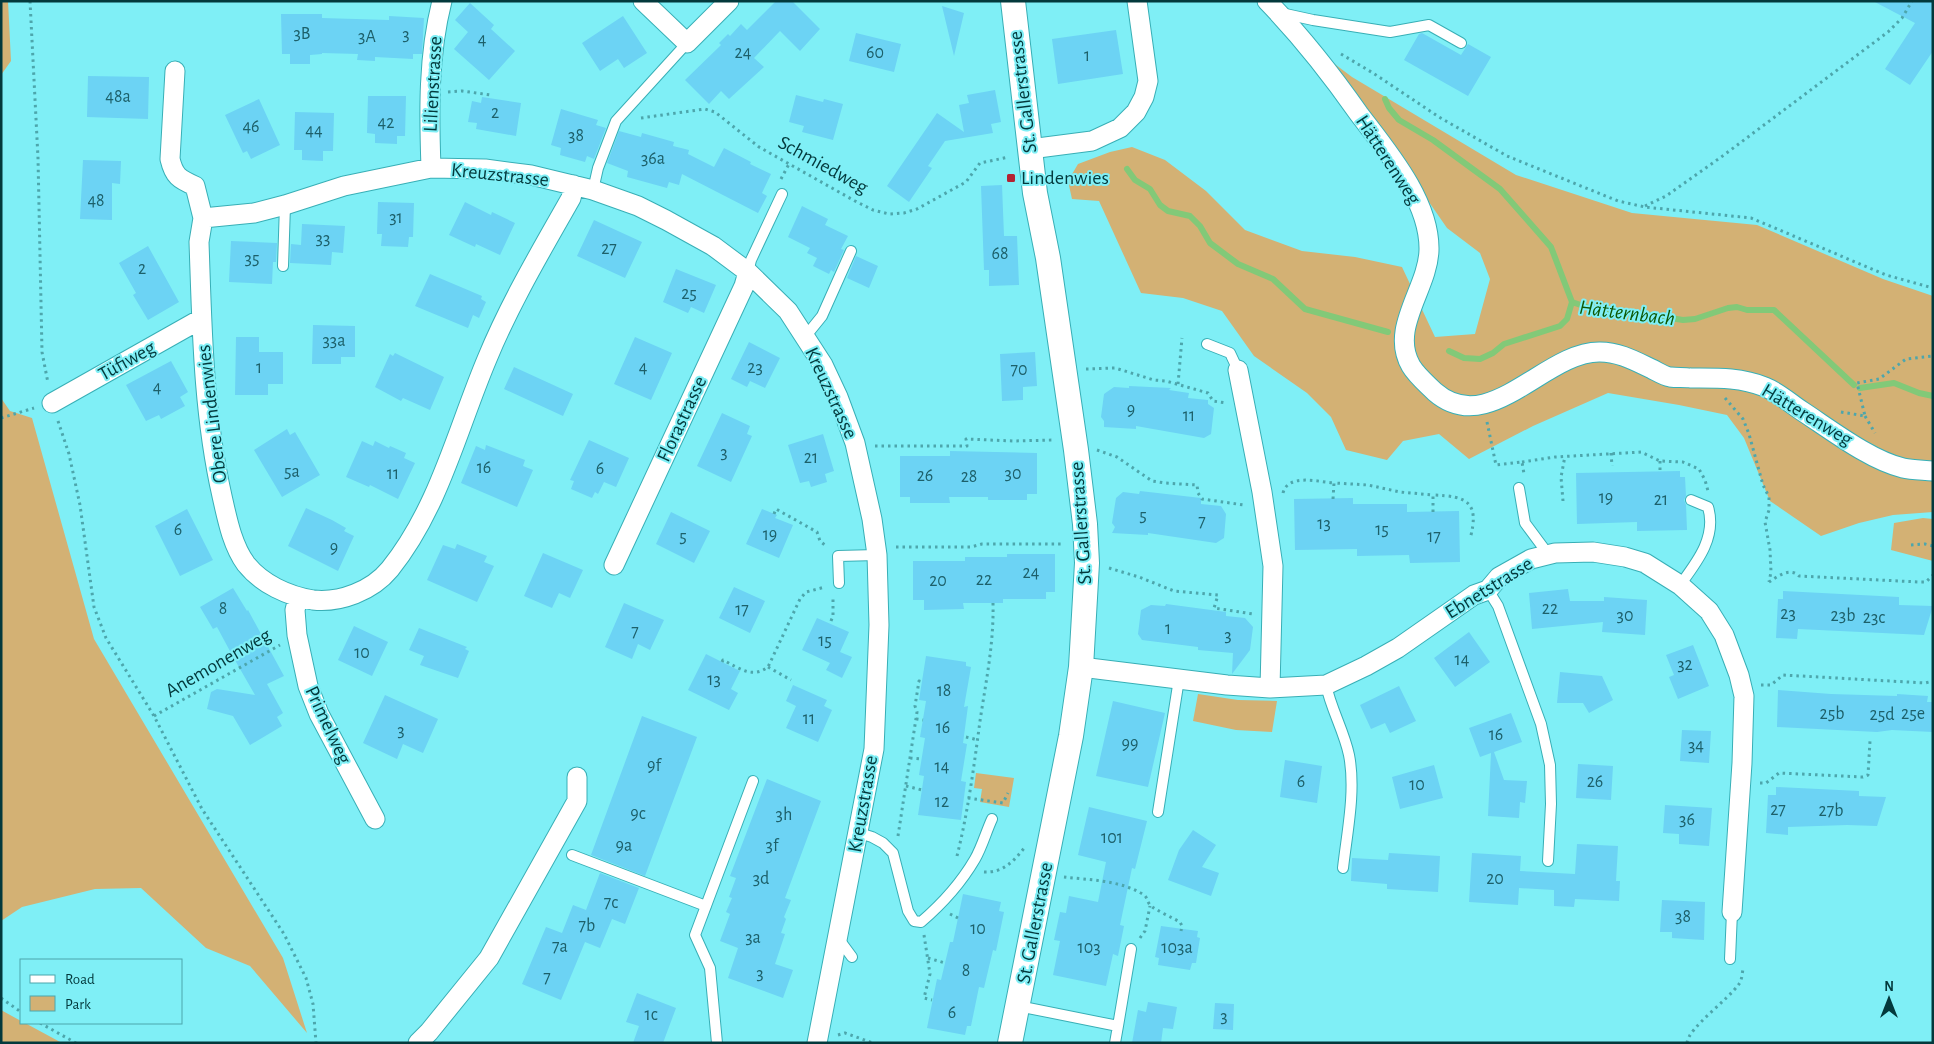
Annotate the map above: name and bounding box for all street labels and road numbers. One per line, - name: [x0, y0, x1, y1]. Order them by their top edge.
- street label: St. Gallerstrasse: [1006, 30, 1040, 154]
- street label: Lilienstrasse: [421, 36, 445, 132]
- street label: Hätterenweg: [1352, 112, 1424, 208]
- street label: Schmiedweg: [775, 132, 871, 198]
- street label: Kreuzstrasse: [450, 160, 550, 190]
- street label: Tüfiweg: [95, 337, 159, 385]
- street label: Obere Lindenwies: [194, 344, 230, 484]
- street label: Kreuzstrasse: [801, 344, 861, 442]
- street label: Florastrasse: [653, 373, 711, 465]
- street label: Hätterenweg: [1758, 380, 1856, 450]
- street label: St. Gallerstrasse: [1067, 461, 1095, 585]
- street label: Ebnetstrasse: [1442, 553, 1536, 623]
- street label: Anemonenweg: [162, 625, 274, 701]
- street label: Primelweg: [301, 683, 355, 767]
- street label: Kreuzstrasse: [845, 754, 881, 854]
- street label: St. Gallerstrasse: [1013, 861, 1057, 985]

